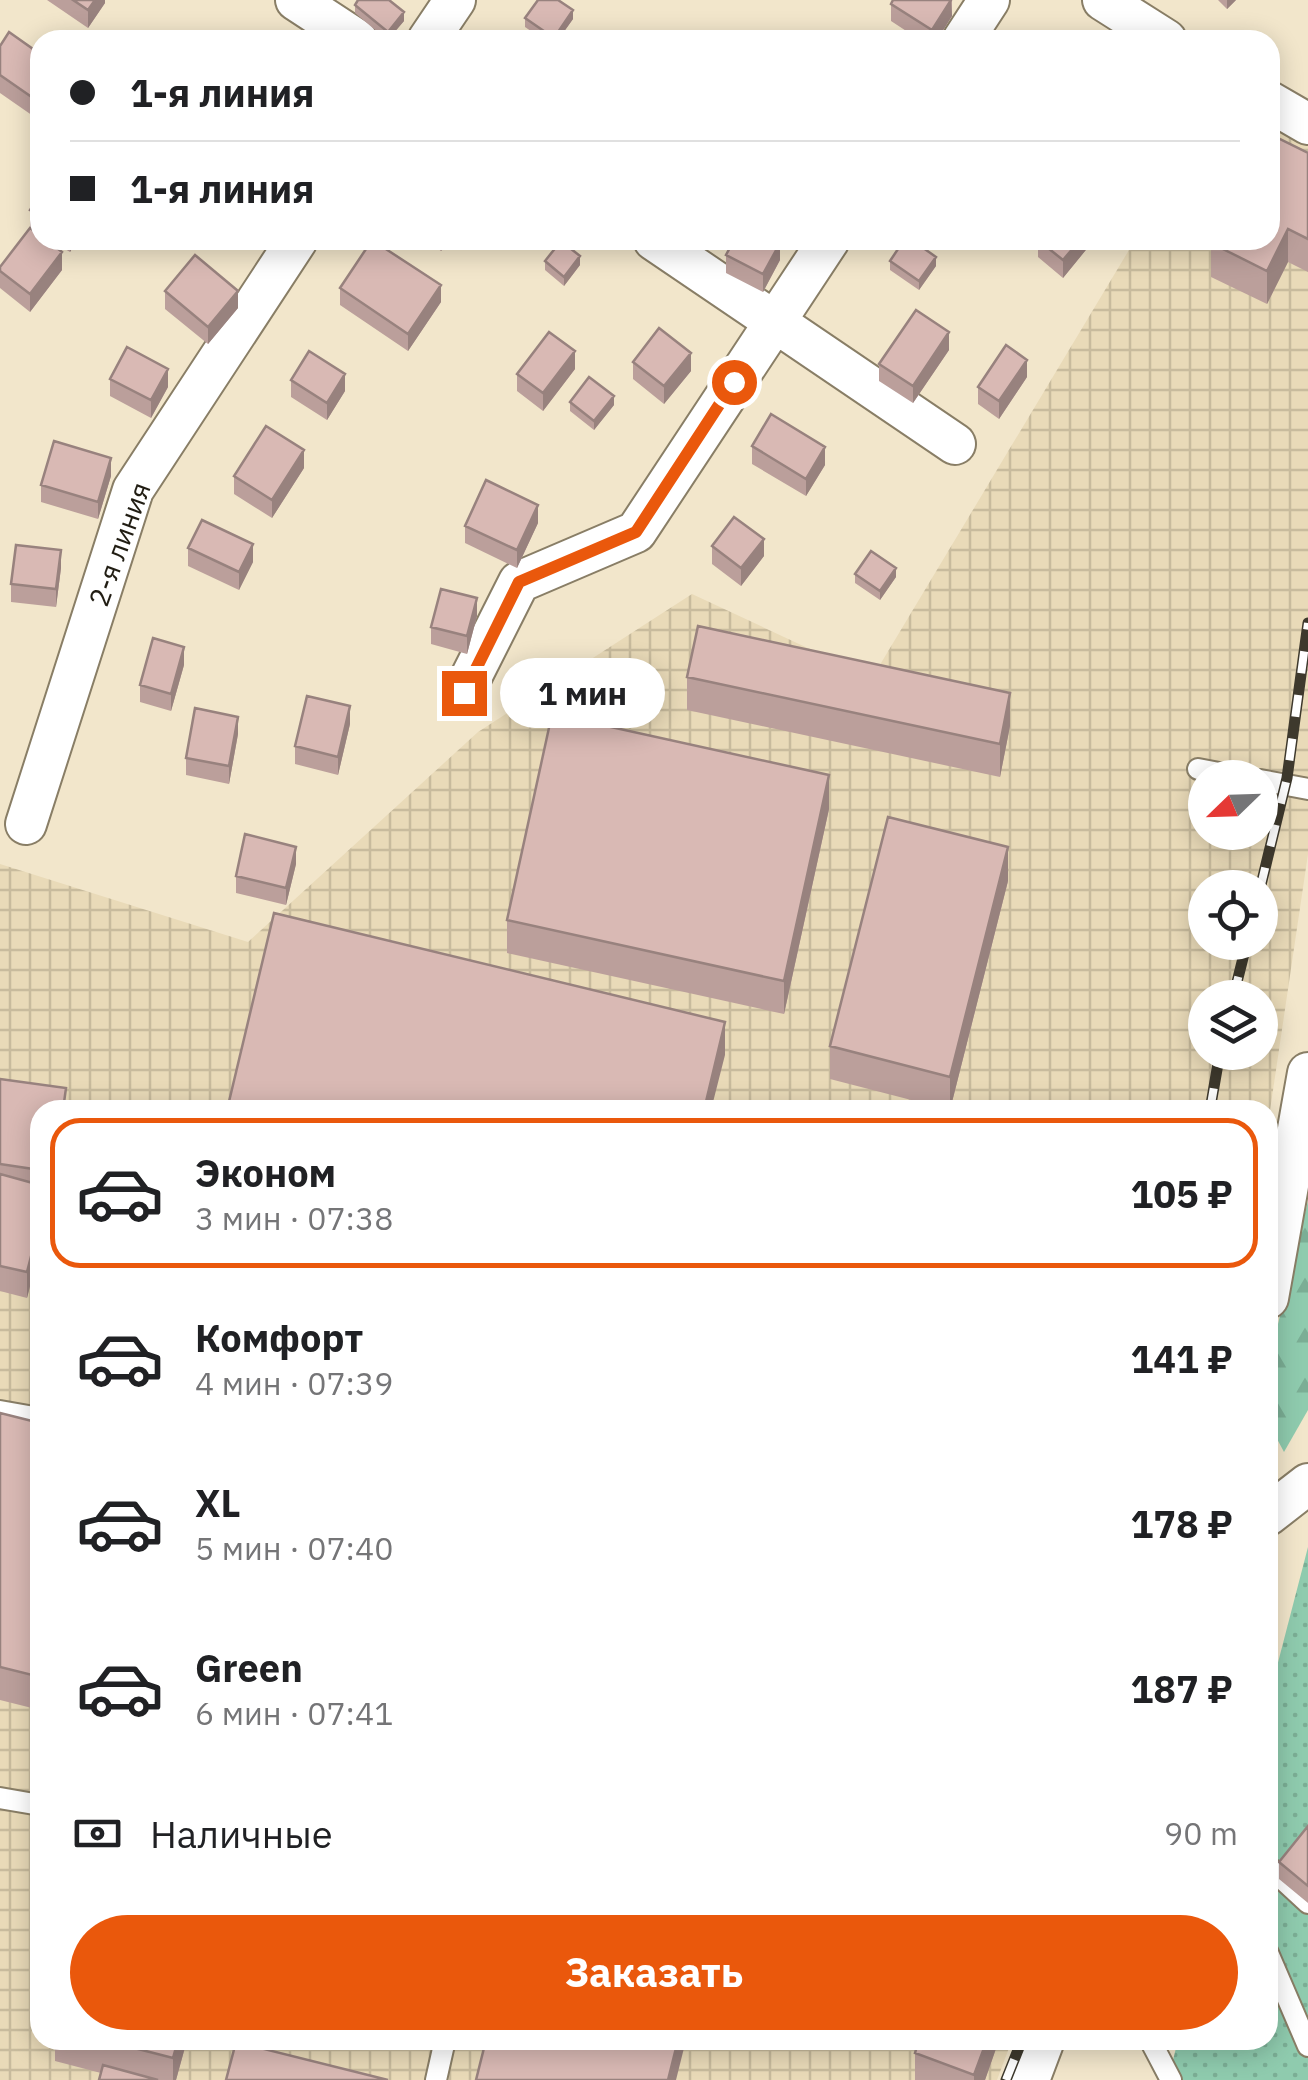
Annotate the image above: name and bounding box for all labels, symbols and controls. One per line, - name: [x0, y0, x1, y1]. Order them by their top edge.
- text: 1-я линия: [130, 68, 315, 117]
- text: 1-я линия: [130, 164, 315, 213]
- route start: [712, 360, 757, 405]
- street label: 2-я линия: [79, 477, 159, 611]
- callout: 1 мин: [499, 658, 664, 728]
- route end: [442, 671, 487, 716]
- text: 1 мин: [538, 672, 627, 714]
- north arrow: [1188, 760, 1278, 850]
- map controls: [1188, 760, 1278, 1070]
- button: locate: [1188, 870, 1278, 960]
- button: layers: [1188, 980, 1278, 1070]
- icon: car: [75, 1148, 165, 1238]
- text: Эконом: [195, 1148, 336, 1197]
- text: 105 ₽: [1131, 1169, 1233, 1218]
- text: 3 мин · 07:38: [195, 1197, 393, 1239]
- icon: car: [75, 1313, 165, 1403]
- text: Комфорт: [195, 1313, 363, 1362]
- text: 141 ₽: [1131, 1334, 1233, 1383]
- text: 4 мин · 07:39: [195, 1362, 393, 1404]
- icon: car: [75, 1478, 165, 1568]
- text: XL: [195, 1478, 241, 1527]
- text: 178 ₽: [1131, 1499, 1233, 1548]
- text: 5 мин · 07:40: [195, 1527, 393, 1569]
- icon: car: [75, 1643, 165, 1733]
- text: Green: [195, 1643, 303, 1692]
- text: 187 ₽: [1131, 1664, 1233, 1713]
- text: 6 мин · 07:41: [195, 1692, 393, 1734]
- icon: cash: [70, 1806, 125, 1861]
- text: Наличные: [150, 1809, 333, 1858]
- text: 90 m: [1164, 1812, 1238, 1854]
- button: Заказать: [70, 1915, 1238, 2030]

